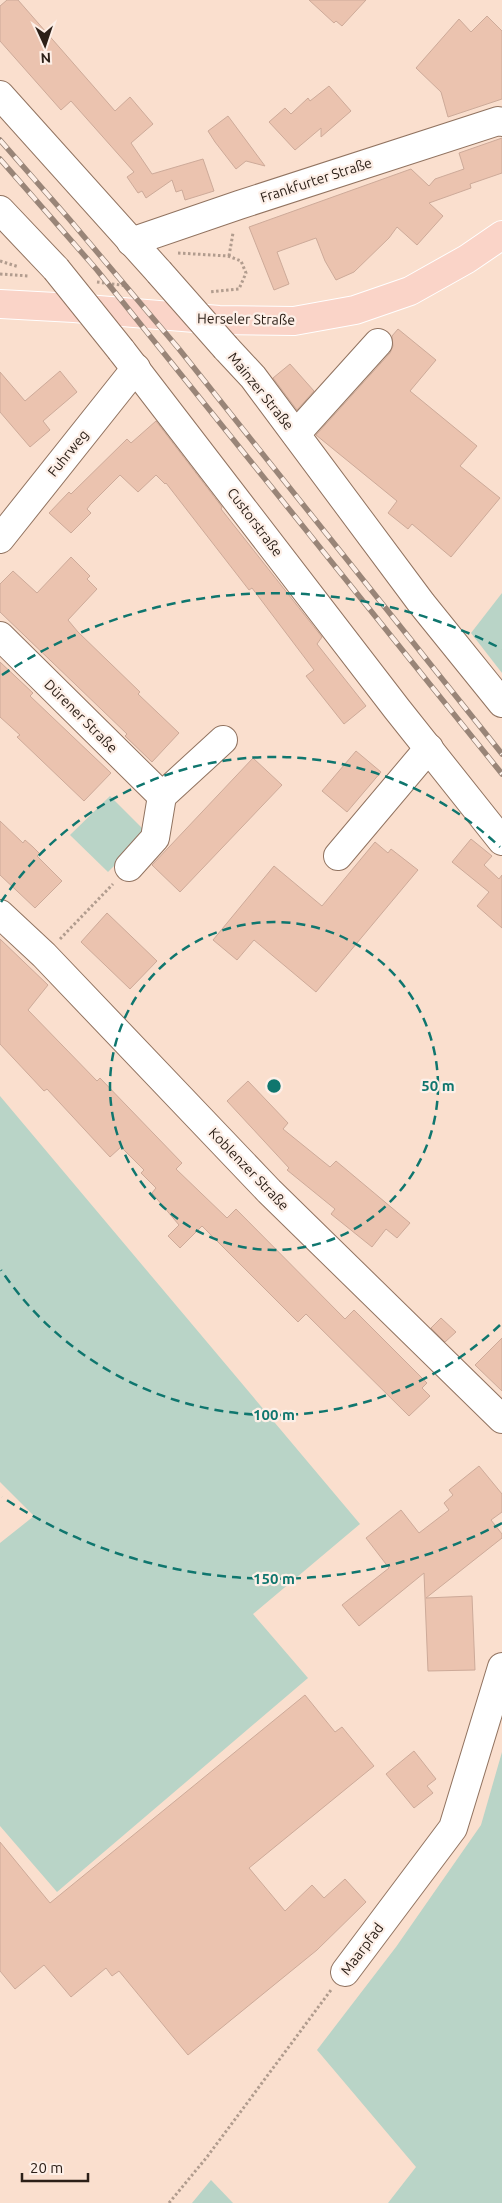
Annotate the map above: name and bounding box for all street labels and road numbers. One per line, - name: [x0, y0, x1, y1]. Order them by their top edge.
- street label: Frankfurter Straße: [258, 154, 374, 206]
- street label: Herseler Straße: [197, 310, 295, 328]
- street label: Mainzer Straße: [225, 349, 297, 433]
- street label: Fuhrweg: [44, 426, 92, 480]
- street label: Custorstraße: [224, 485, 286, 559]
- street label: Dürener Straße: [41, 676, 121, 756]
- street label: Koblenzer Straße: [206, 1125, 292, 1213]
- street label: Maarpfad: [337, 1920, 387, 1978]

